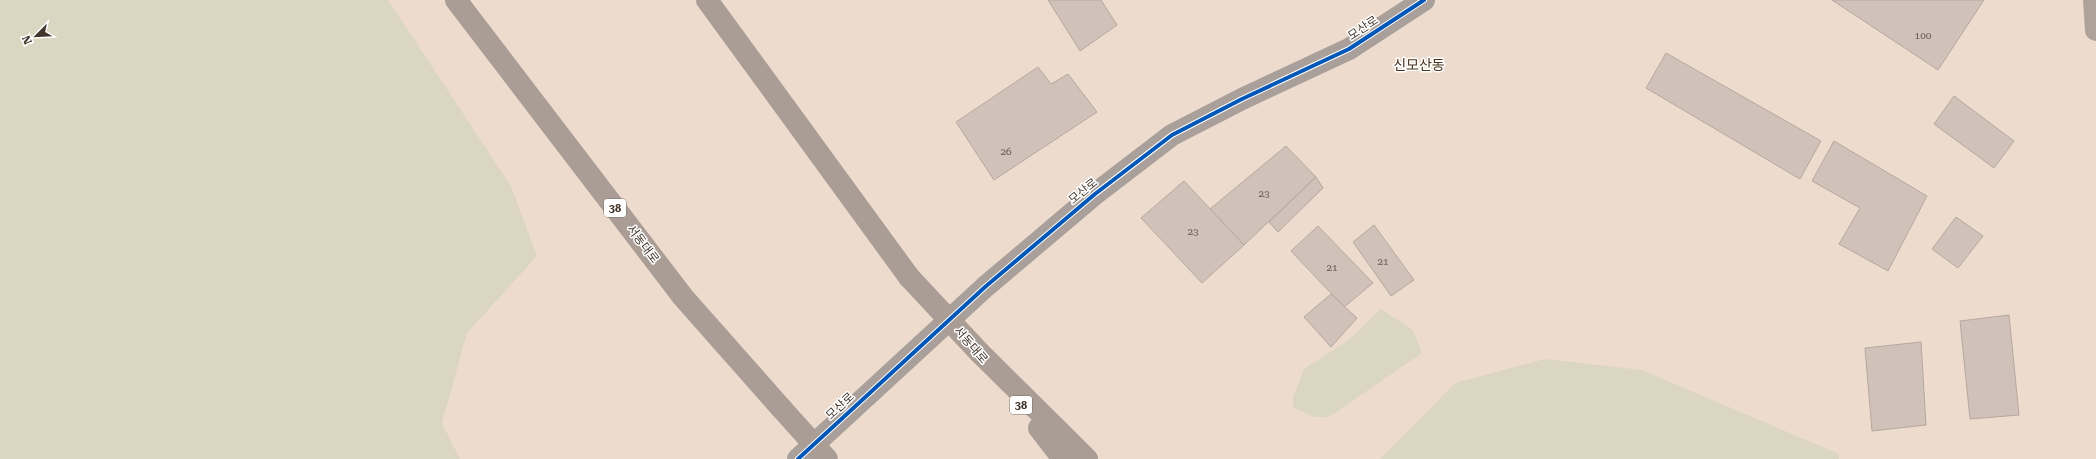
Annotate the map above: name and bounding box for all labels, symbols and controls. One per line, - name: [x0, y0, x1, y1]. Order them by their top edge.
- street label: 모산로: [1345, 13, 1381, 43]
- north arrow: [16, 16, 56, 56]
- house number: 100: [1915, 30, 1932, 41]
- text: N: [19, 33, 35, 46]
- district label: 신모산동: [1393, 57, 1445, 73]
- house number: 26: [1000, 146, 1012, 157]
- street label: 모산로: [1066, 175, 1100, 207]
- house number: 23: [1258, 188, 1270, 199]
- road number: 38: [604, 199, 626, 217]
- street label: 서동대로: [624, 222, 662, 266]
- house number: 23: [1187, 226, 1199, 237]
- house number: 21: [1377, 256, 1389, 267]
- house number: 21: [1326, 262, 1338, 273]
- street label: 서동대로: [951, 324, 991, 366]
- street label: 모산로: [823, 390, 857, 422]
- road number: 38: [1010, 396, 1032, 414]

